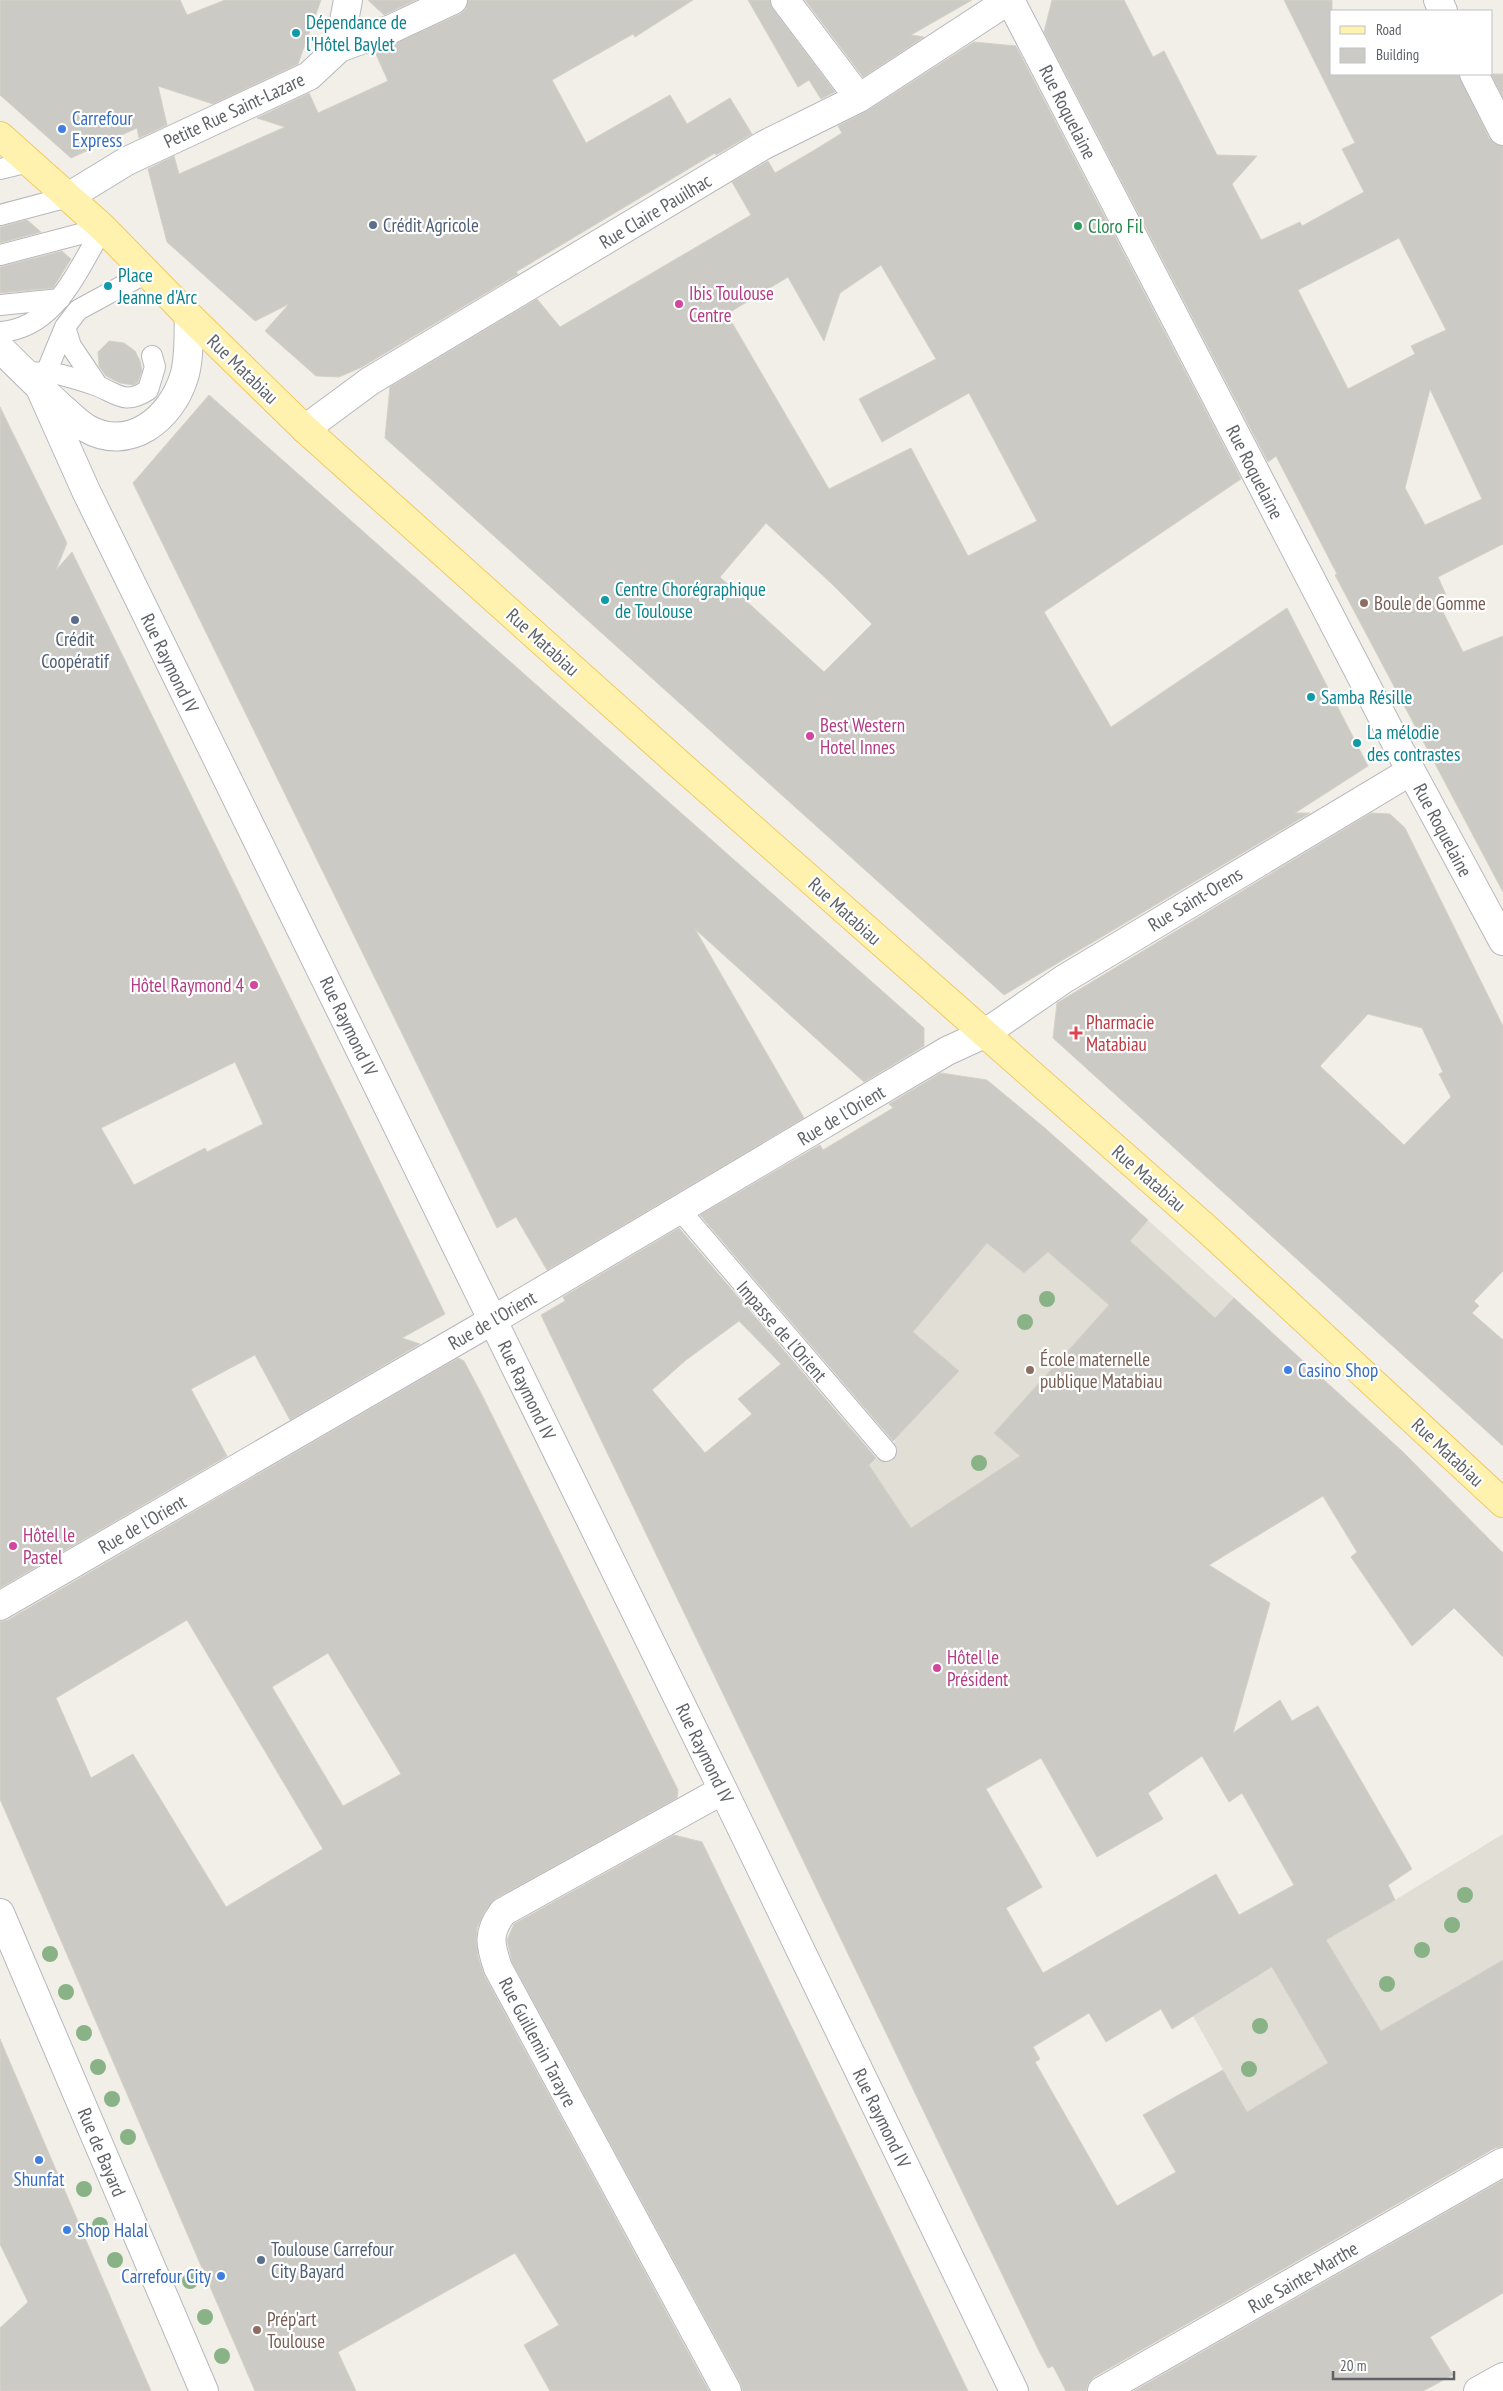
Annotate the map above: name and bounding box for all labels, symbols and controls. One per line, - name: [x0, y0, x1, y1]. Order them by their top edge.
- place label: Dépendance de l'Hôtel Baylet: [306, 10, 407, 56]
- legend: [1330, 10, 1493, 75]
- text: Road: [1376, 20, 1402, 39]
- marker: Dépendance de l'Hôtel Baylet: [290, 27, 302, 39]
- text: Building: [1376, 45, 1419, 64]
- street label: Rue Roquelaine: [1034, 61, 1102, 163]
- street label: Petite Rue Saint-Lazare: [160, 67, 308, 153]
- place label: Carrefour Express: [72, 106, 133, 152]
- marker: Carrefour Express: [56, 123, 68, 135]
- street label: Rue Claire Pauilhac: [595, 168, 716, 254]
- place label: Crédit Agricole: [383, 213, 479, 237]
- place label: Cloro Fil: [1088, 214, 1144, 238]
- marker: Crédit Agricole: [367, 219, 379, 231]
- marker: Cloro Fil: [1072, 220, 1084, 232]
- place label: Place Jeanne d'Arc: [117, 263, 198, 309]
- marker: Place Jeanne d'Arc: [102, 280, 114, 292]
- place label: Ibis Toulouse Centre: [689, 281, 774, 327]
- marker: Ibis Toulouse Centre: [673, 298, 685, 310]
- street label: Rue Matabiau: [202, 329, 284, 409]
- street label: Rue Roquelaine: [1221, 421, 1289, 523]
- place label: Centre Chorégraphique de Toulouse: [615, 577, 766, 623]
- place label: Boule de Gomme: [1374, 591, 1486, 615]
- marker: Centre Chorégraphique de Toulouse: [599, 594, 611, 606]
- marker: Boule de Gomme: [1358, 597, 1370, 609]
- street label: Rue Matabiau: [502, 603, 584, 681]
- street label: Rue Raymond IV: [136, 609, 204, 717]
- marker: Crédit Coopératif: [69, 614, 81, 626]
- place label: Crédit Coopératif: [41, 627, 110, 673]
- place label: Samba Résille: [1321, 685, 1413, 709]
- marker: Samba Résille: [1305, 691, 1317, 703]
- place label: Best Western Hotel Innes: [820, 713, 905, 759]
- place label: La mélodie des contrastes: [1367, 720, 1460, 766]
- marker: Best Western Hotel Innes: [804, 730, 816, 742]
- marker: La mélodie des contrastes: [1351, 737, 1363, 749]
- street label: Rue Roquelaine: [1408, 779, 1478, 881]
- street label: Rue Saint-Orens: [1143, 861, 1247, 937]
- street label: Rue Matabiau: [804, 872, 886, 950]
- street label: Rue Raymond IV: [315, 972, 383, 1080]
- place label: Hôtel Raymond 4: [131, 973, 244, 997]
- marker: Hôtel Raymond 4: [248, 979, 260, 991]
- place label: Pharmacie Matabiau: [1086, 1010, 1155, 1056]
- marker: Pharmacie Matabiau: [1070, 1027, 1082, 1039]
- street label: Rue de l'Orient: [793, 1079, 890, 1150]
- street label: Rue Matabiau: [1107, 1139, 1191, 1217]
- street label: Impasse de l'Orient: [732, 1276, 833, 1387]
- street label: Rue de l'Orient: [444, 1285, 541, 1355]
- street label: Rue Raymond IV: [493, 1336, 561, 1444]
- place label: École maternelle publique Matabiau: [1040, 1347, 1162, 1393]
- place label: Casino Shop: [1298, 1358, 1378, 1382]
- marker: École maternelle publique Matabiau: [1024, 1364, 1036, 1376]
- marker: Casino Shop: [1282, 1364, 1294, 1376]
- street label: Rue Matabiau: [1407, 1413, 1489, 1491]
- street label: Rue de l'Orient: [94, 1489, 191, 1559]
- place label: Hôtel le Pastel: [23, 1523, 75, 1569]
- marker: Hôtel le Pastel: [7, 1540, 19, 1552]
- place label: Hôtel le Président: [947, 1645, 1009, 1691]
- marker: Hôtel le Président: [931, 1662, 943, 1674]
- street label: Rue Raymond IV: [671, 1699, 739, 1807]
- street label: Rue Guillemin Tarayre: [494, 1973, 582, 2111]
- street label: Rue Raymond IV: [848, 2064, 916, 2172]
- street label: Rue de Bayard: [73, 2104, 131, 2200]
- marker: Shunfat: [33, 2154, 45, 2166]
- place label: Shunfat: [14, 2167, 65, 2191]
- place label: Shop Halal: [77, 2218, 149, 2242]
- marker: Shop Halal: [61, 2224, 73, 2236]
- street label: Rue Sainte-Marthe: [1244, 2236, 1362, 2318]
- place label: Toulouse Carrefour City Bayard: [271, 2237, 395, 2283]
- marker: Toulouse Carrefour City Bayard: [255, 2254, 267, 2266]
- place label: Carrefour City: [121, 2264, 212, 2288]
- marker: Carrefour City: [215, 2270, 227, 2282]
- place label: Prép'art Toulouse: [267, 2307, 325, 2353]
- marker: Prép'art Toulouse: [251, 2324, 263, 2336]
- scale bar: [1333, 2348, 1454, 2380]
- text: 20 m: [1340, 2356, 1366, 2375]

